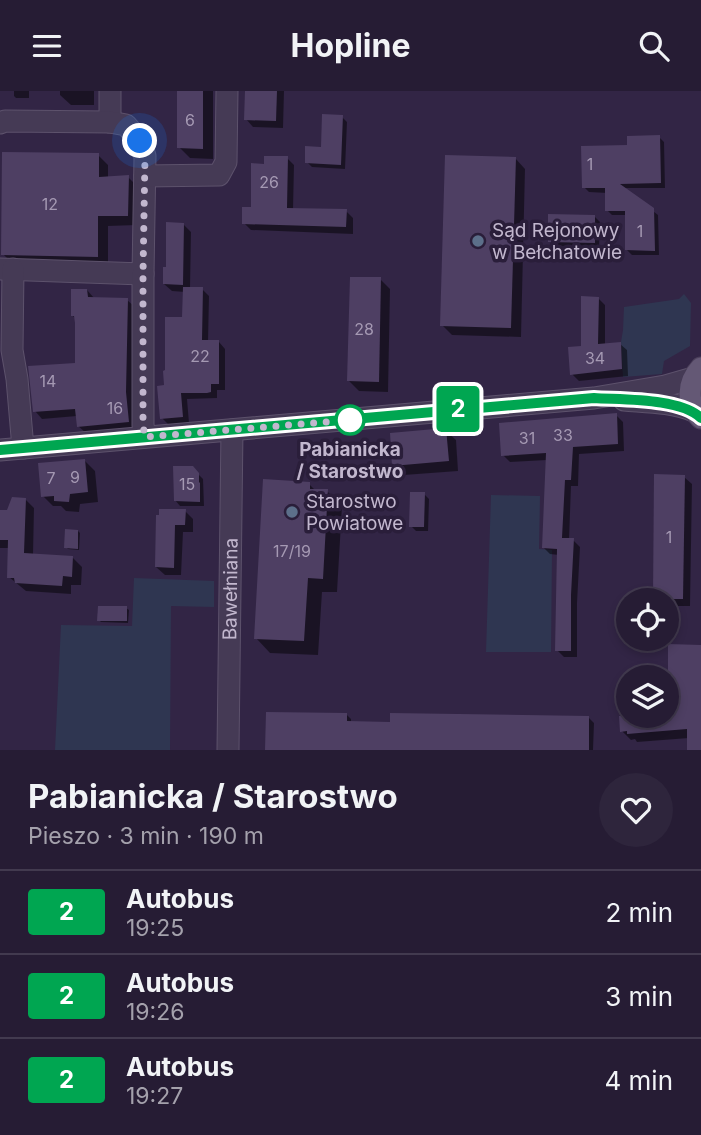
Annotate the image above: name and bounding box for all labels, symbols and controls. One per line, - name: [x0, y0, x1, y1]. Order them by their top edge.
- text: Hopline: [290, 26, 411, 65]
- icon: menu: [28, 27, 66, 65]
- icon: search: [635, 27, 673, 65]
- house number: 6: [185, 110, 195, 130]
- your location: [122, 123, 157, 158]
- house number: 1: [587, 154, 593, 174]
- house number: 26: [259, 172, 279, 192]
- house number: 12: [42, 194, 58, 214]
- place label: Sąd Rejonowy w Bełchatowie: [492, 219, 622, 264]
- house number: 1: [637, 221, 643, 241]
- marker: Sąd Rejonowy w Bełchatowie: [470, 233, 486, 249]
- house number: 28: [354, 319, 374, 339]
- house number: 22: [190, 346, 210, 366]
- house number: 34: [585, 348, 605, 368]
- house number: 14: [40, 371, 56, 391]
- line badge: 2: [435, 386, 481, 432]
- text: 2: [450, 394, 466, 423]
- house number: 16: [107, 398, 123, 418]
- marker: Pabianicka / Starostwo: [335, 405, 365, 435]
- house number: 33: [553, 425, 573, 445]
- house number: 31: [519, 428, 535, 448]
- place label: Pabianicka / Starostwo: [297, 438, 403, 483]
- house number: 9: [70, 467, 80, 487]
- house number: 7: [46, 468, 56, 488]
- house number: 15: [179, 474, 195, 494]
- place label: Starostwo Powiatowe: [306, 490, 403, 535]
- marker: Starostwo Powiatowe: [284, 504, 300, 520]
- house number: 1: [666, 527, 672, 547]
- street label: Bawełniana: [218, 538, 243, 640]
- house number: 17/19: [273, 541, 311, 561]
- map controls: [616, 588, 679, 728]
- button: locate: [616, 588, 679, 651]
- button: layers: [616, 665, 679, 728]
- button: heart: [599, 773, 673, 847]
- text: Pabianicka / Starostwo: [28, 776, 398, 816]
- text: Pieszo · 3 min · 190 m: [28, 822, 264, 850]
- text: Autobus: [126, 883, 234, 914]
- text: 2: [59, 897, 74, 926]
- text: 2 min: [605, 897, 673, 928]
- text: 19:25: [126, 914, 184, 942]
- text: Autobus: [126, 967, 234, 998]
- text: 2: [59, 981, 74, 1010]
- text: 3 min: [605, 981, 673, 1012]
- text: 19:26: [126, 998, 185, 1026]
- text: Autobus: [126, 1051, 234, 1082]
- text: 2: [59, 1065, 74, 1094]
- text: 4 min: [604, 1065, 673, 1096]
- text: 19:27: [126, 1082, 183, 1110]

